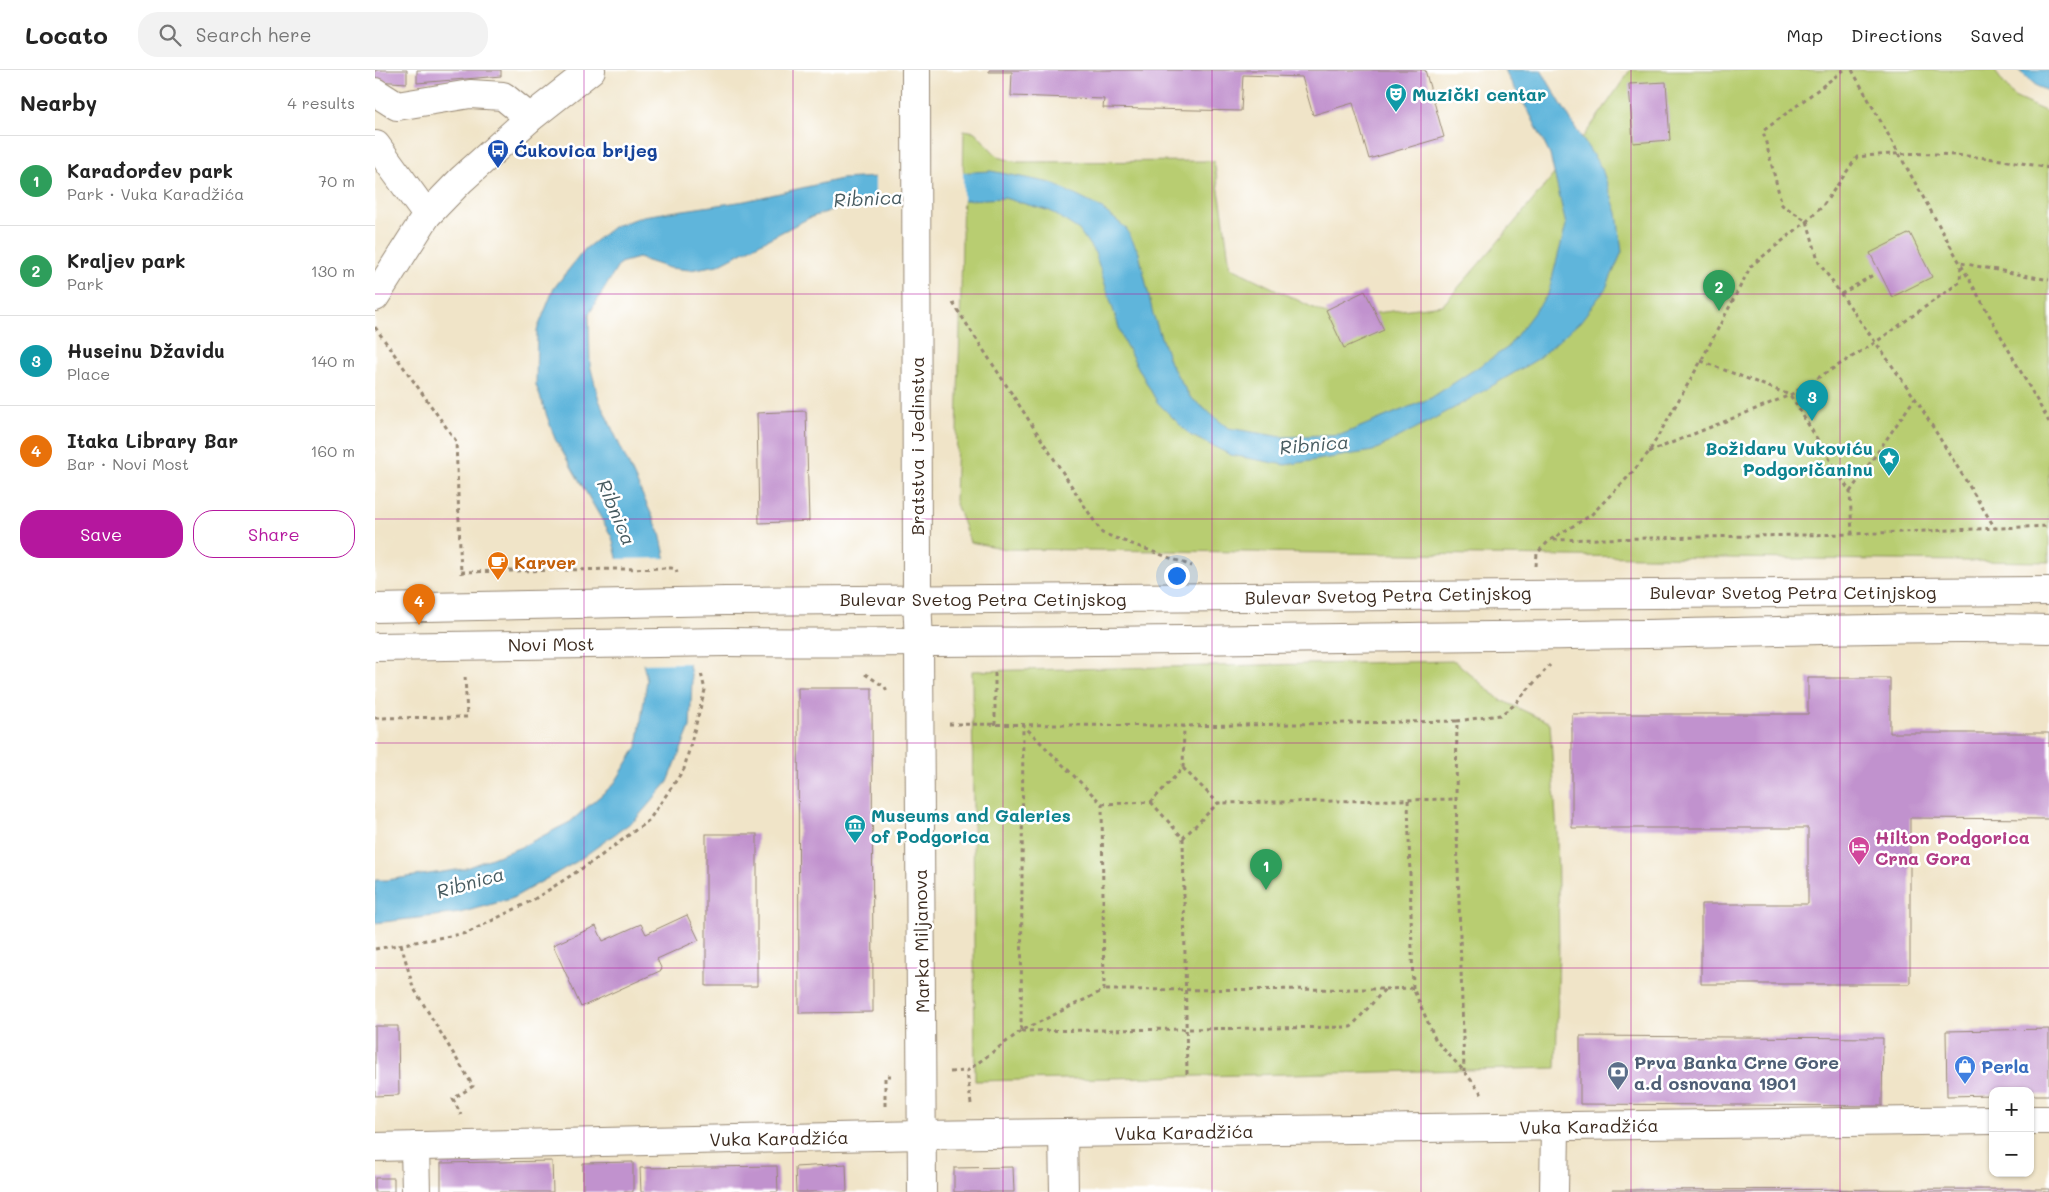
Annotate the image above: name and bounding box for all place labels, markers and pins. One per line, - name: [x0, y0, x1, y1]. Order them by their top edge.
- theatre icon: Muzički centar: [1384, 82, 1408, 113]
- place label: Muzički centar: [1412, 82, 1546, 106]
- bus stop icon: Ćukovica brijeg: [486, 138, 510, 169]
- place label: Ćukovica brijeg: [514, 138, 658, 162]
- pin: 2: [1703, 270, 1735, 311]
- pin: 3: [1796, 380, 1828, 421]
- place label: Božidaru Vukoviću Podgoričaninu: [1705, 436, 1873, 481]
- place icon: Božidaru Vukoviću Podgoričaninu: [1877, 446, 1901, 477]
- cafe icon: Karver: [486, 550, 510, 581]
- place label: Karver: [514, 550, 576, 574]
- pin: 4: [403, 584, 435, 625]
- place label: Museums and Galeries of Podgorica: [871, 803, 1071, 848]
- museum icon: Museums and Galeries of Podgorica: [843, 813, 867, 844]
- place label: Hilton Podgorica Crna Gora: [1875, 825, 2030, 870]
- hotel icon: Hilton Podgorica Crna Gora: [1847, 835, 1871, 866]
- pin: 1: [1250, 849, 1282, 890]
- place label: Prva Banka Crne Gore a.d osnovana 1901: [1634, 1050, 1839, 1095]
- shop icon: Perla: [1953, 1054, 1977, 1085]
- place label: Perla: [1981, 1054, 2029, 1078]
- bank icon: Prva Banka Crne Gore a.d osnovana 1901: [1606, 1060, 1630, 1091]

